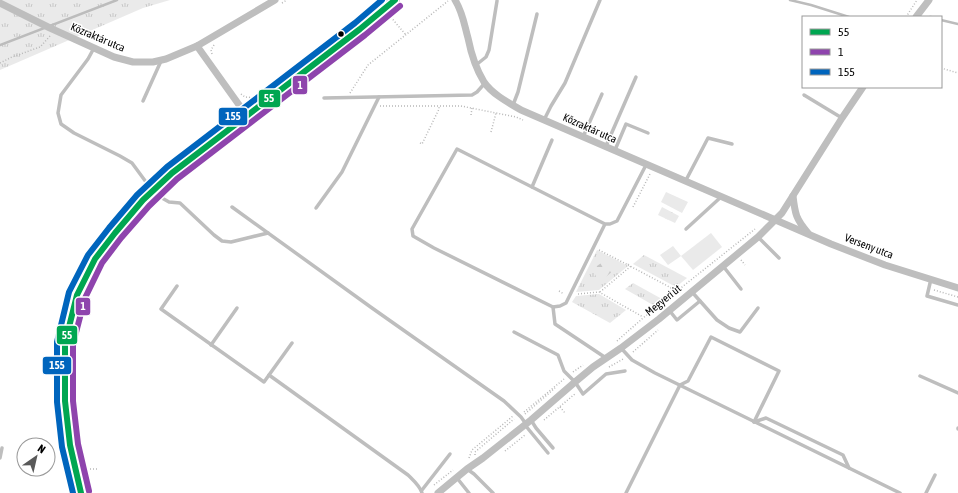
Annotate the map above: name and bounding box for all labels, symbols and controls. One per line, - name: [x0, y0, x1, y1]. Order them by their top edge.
- legend: [802, 16, 942, 88]
- street label: Közraktár utca: [69, 20, 127, 54]
- text: 55: [838, 25, 849, 39]
- unlabelled marker: [336, 29, 346, 39]
- text: 1: [838, 45, 844, 59]
- text: 155: [838, 65, 855, 79]
- line badge: 1: [292, 75, 308, 95]
- text: 1: [297, 79, 303, 91]
- line badge: 55: [258, 89, 281, 108]
- text: 55: [264, 92, 274, 104]
- line badge: 155: [218, 107, 248, 126]
- text: 155: [225, 110, 241, 122]
- street label: Közraktár utca: [561, 111, 619, 145]
- street label: Verseny utca: [843, 231, 895, 261]
- street label: Megyeri út: [643, 282, 683, 318]
- line badge: 1: [75, 297, 91, 316]
- text: 1: [80, 300, 86, 312]
- line badge: 55: [56, 325, 78, 345]
- text: 55: [62, 329, 72, 341]
- line badge: 155: [42, 356, 72, 375]
- text: 155: [49, 359, 65, 371]
- north arrow: [16, 437, 56, 477]
- text: N: [36, 442, 48, 456]

